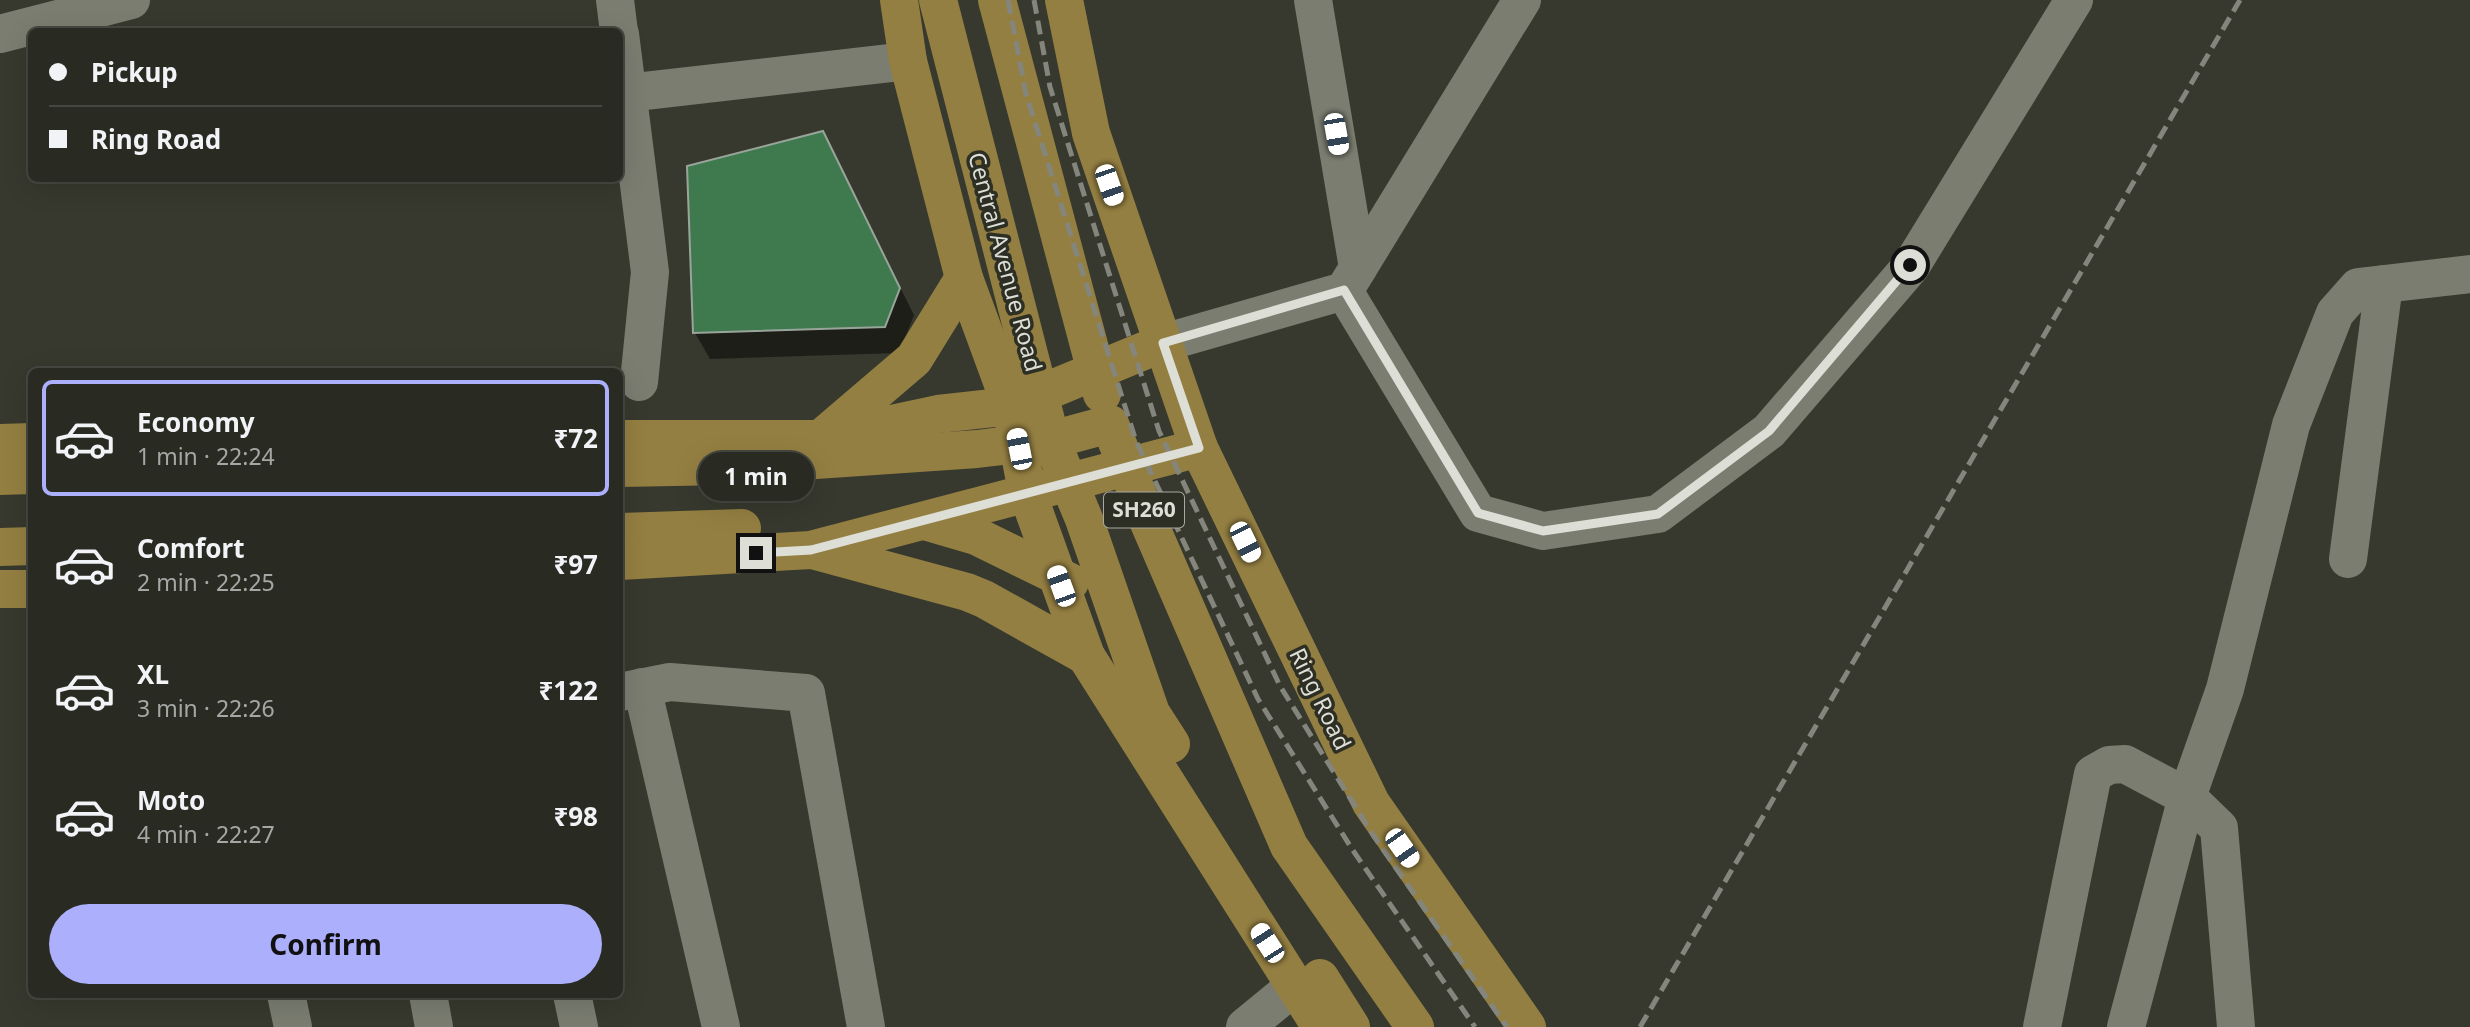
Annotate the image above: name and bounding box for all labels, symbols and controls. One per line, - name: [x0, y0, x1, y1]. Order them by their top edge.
- text: Pickup: [91, 54, 178, 90]
- car: [1323, 111, 1350, 157]
- text: Ring Road: [91, 121, 221, 157]
- street label: Central Avenue Road: [961, 149, 1051, 375]
- car: [1093, 162, 1126, 208]
- route start: [1894, 249, 1926, 281]
- text: Economy: [137, 404, 255, 440]
- icon: car: [53, 407, 116, 470]
- text: ₹72: [553, 420, 598, 456]
- car: [1005, 426, 1034, 472]
- text: 1 min · 22:24: [137, 440, 275, 472]
- callout: 1 min: [698, 452, 814, 500]
- text: 1 min: [724, 460, 788, 492]
- road number: SH260: [1104, 492, 1184, 528]
- car: [1227, 519, 1264, 565]
- text: Comfort: [137, 530, 245, 566]
- icon: car: [53, 533, 116, 596]
- route end: [740, 537, 772, 569]
- text: ₹97: [553, 546, 598, 582]
- car: [1044, 563, 1079, 609]
- text: 2 min · 22:25: [137, 566, 275, 598]
- street label: Ring Road: [1282, 642, 1359, 755]
- text: XL: [137, 656, 169, 692]
- icon: car: [53, 659, 116, 722]
- text: ₹122: [539, 672, 598, 708]
- text: 3 min · 22:26: [137, 692, 275, 724]
- text: Moto: [137, 782, 205, 818]
- icon: car: [53, 785, 116, 848]
- text: ₹98: [553, 798, 598, 834]
- text: 4 min · 22:27: [137, 818, 275, 850]
- car: [1382, 825, 1423, 871]
- button: Confirm: [49, 904, 602, 984]
- car: [1247, 920, 1288, 966]

